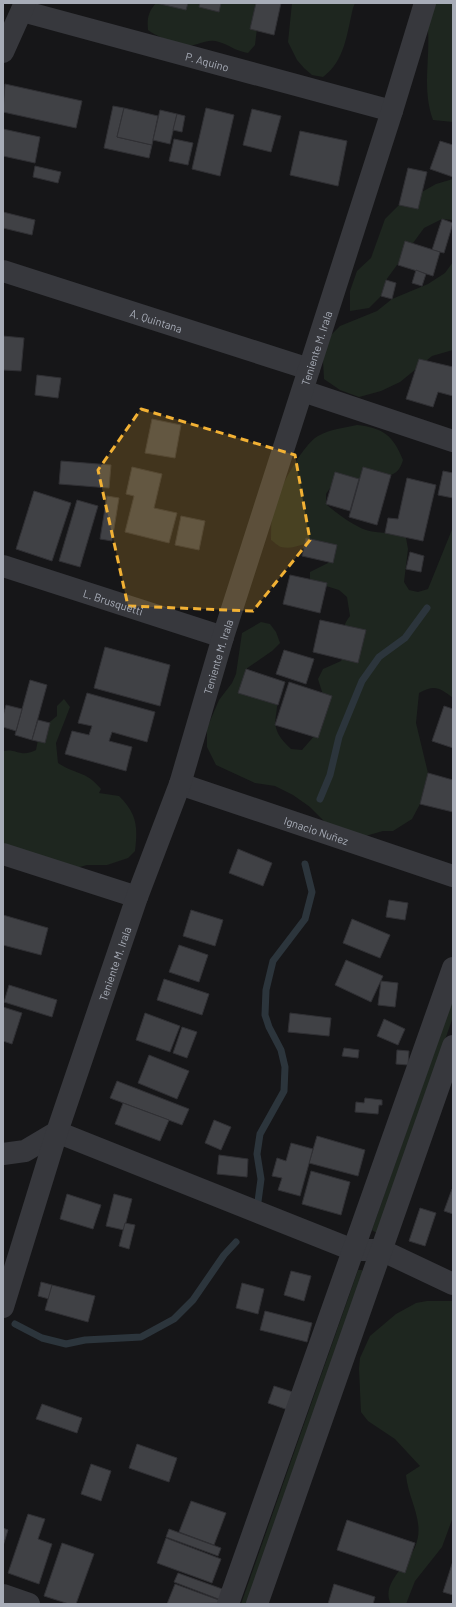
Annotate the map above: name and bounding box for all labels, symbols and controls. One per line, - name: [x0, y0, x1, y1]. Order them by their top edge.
- street label: P. Aquino: [184, 49, 231, 73]
- street label: A. Quintana: [129, 306, 184, 335]
- street label: Teniente M. Irala: [298, 309, 334, 387]
- street label: L. Brusquetti: [82, 586, 145, 617]
- street label: Teniente M. Irala: [200, 618, 235, 696]
- street label: Ignacio Nuñez: [283, 813, 350, 847]
- street label: Teniente M. Irala: [96, 925, 133, 1002]

